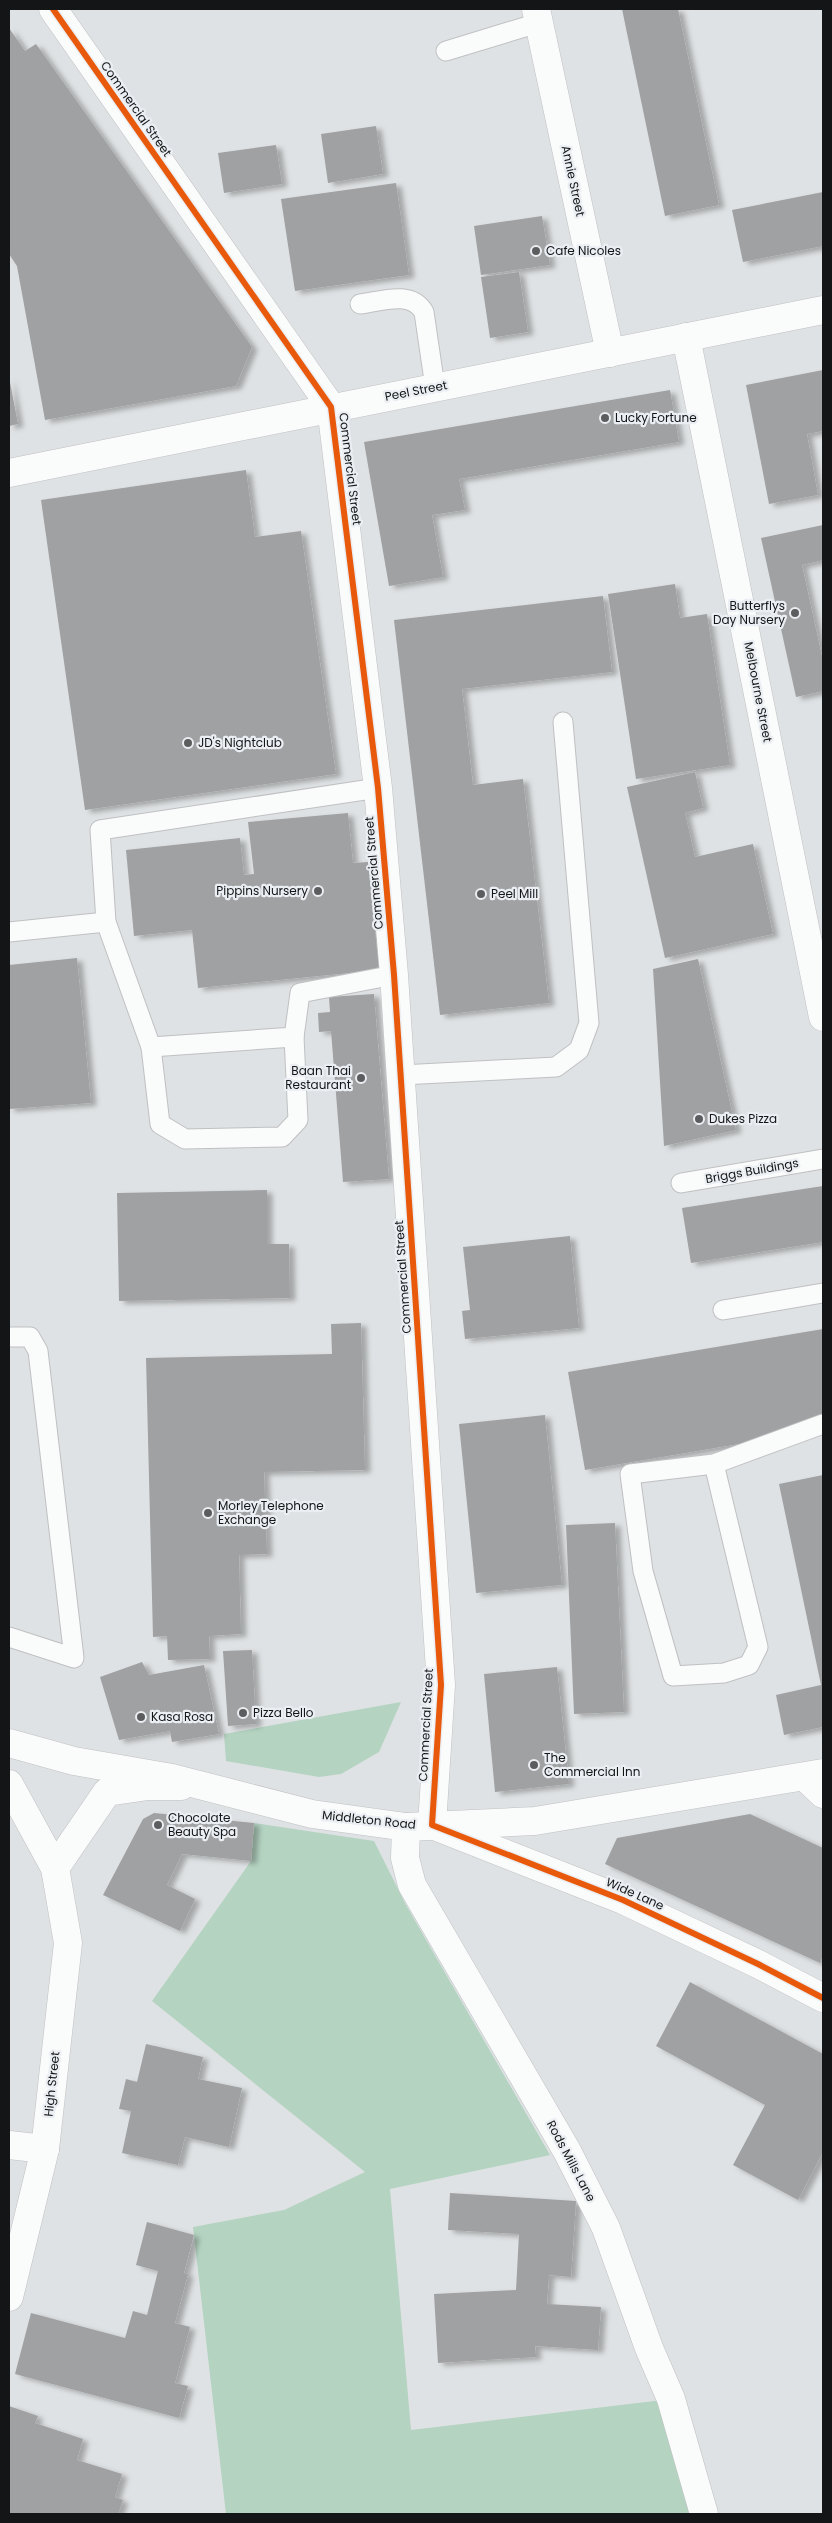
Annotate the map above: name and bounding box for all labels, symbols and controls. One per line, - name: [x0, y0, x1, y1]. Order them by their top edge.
- street label: Commercial Street: [97, 57, 176, 160]
- street label: Annie Street: [558, 144, 589, 218]
- place label: Cafe Nicoles: [546, 242, 621, 259]
- marker: Cafe Nicoles: [530, 245, 542, 257]
- street label: Peel Street: [383, 376, 449, 405]
- place label: Lucky Fortune: [615, 409, 697, 426]
- street label: Commercial Street: [335, 412, 366, 526]
- marker: Lucky Fortune: [599, 412, 611, 424]
- place label: Butterflys Day Nursery: [713, 597, 785, 628]
- marker: Butterflys Day Nursery: [789, 607, 801, 619]
- street label: Melbourne Street: [740, 640, 777, 744]
- place label: JD's Nightclub: [198, 734, 282, 751]
- marker: JD's Nightclub: [182, 737, 194, 749]
- street label: Commercial Street: [360, 816, 387, 930]
- place label: Pippins Nursery: [216, 882, 308, 899]
- marker: Pippins Nursery: [312, 885, 324, 897]
- place label: Peel Mill: [491, 885, 538, 902]
- marker: Peel Mill: [475, 888, 487, 900]
- place label: Baan Thai Restaurant: [285, 1062, 351, 1093]
- marker: Baan Thai Restaurant: [355, 1072, 367, 1084]
- place label: Dukes Pizza: [709, 1110, 777, 1127]
- marker: Dukes Pizza: [693, 1113, 705, 1125]
- street label: Briggs Buildings: [704, 1154, 800, 1187]
- street label: Commercial Street: [390, 1220, 415, 1334]
- place label: Morley Telephone Exchange: [218, 1497, 324, 1528]
- marker: Morley Telephone Exchange: [202, 1507, 214, 1519]
- street label: Commercial Street: [414, 1668, 437, 1782]
- place label: Pizza Bello: [253, 1704, 314, 1721]
- marker: Pizza Bello: [237, 1707, 249, 1719]
- place label: Kasa Rosa: [151, 1708, 213, 1725]
- marker: Kasa Rosa: [135, 1711, 147, 1723]
- place label: The Commercial Inn: [544, 1749, 640, 1780]
- marker: The Commercial Inn: [528, 1759, 540, 1771]
- street label: Middleton Road: [321, 1806, 417, 1833]
- place label: Chocolate Beauty Spa: [168, 1809, 236, 1840]
- marker: Chocolate Beauty Spa: [152, 1819, 164, 1831]
- street label: Wide Lane: [603, 1873, 667, 1914]
- street label: High Street: [40, 2051, 63, 2117]
- street label: Rods Mills Lane: [543, 2117, 600, 2204]

